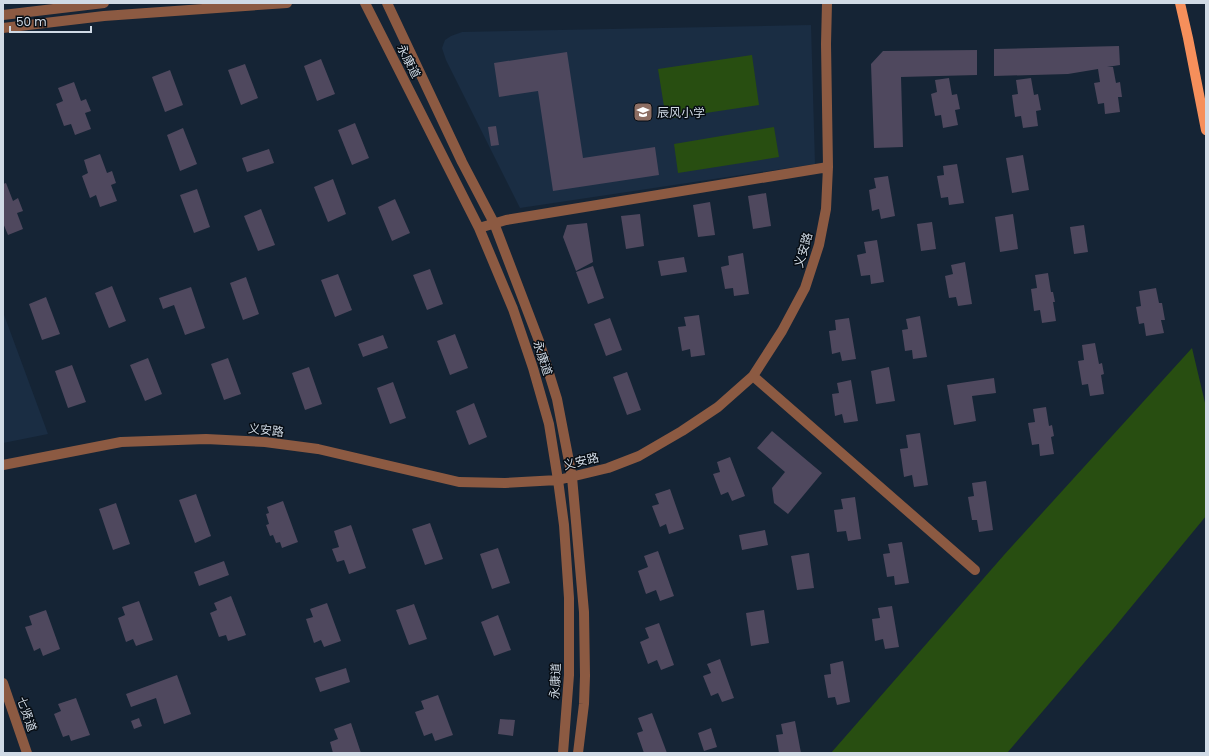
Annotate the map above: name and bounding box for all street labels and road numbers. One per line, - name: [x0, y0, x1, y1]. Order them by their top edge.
- street label: 永康道: [393, 41, 425, 81]
- street label: 义安路: [790, 230, 816, 270]
- street label: 永康道: [529, 338, 557, 378]
- street label: 义安路: [247, 420, 285, 440]
- street label: 义安路: [561, 448, 601, 474]
- street label: 永康道: [546, 663, 564, 699]
- street label: 七贤道: [13, 694, 41, 734]

